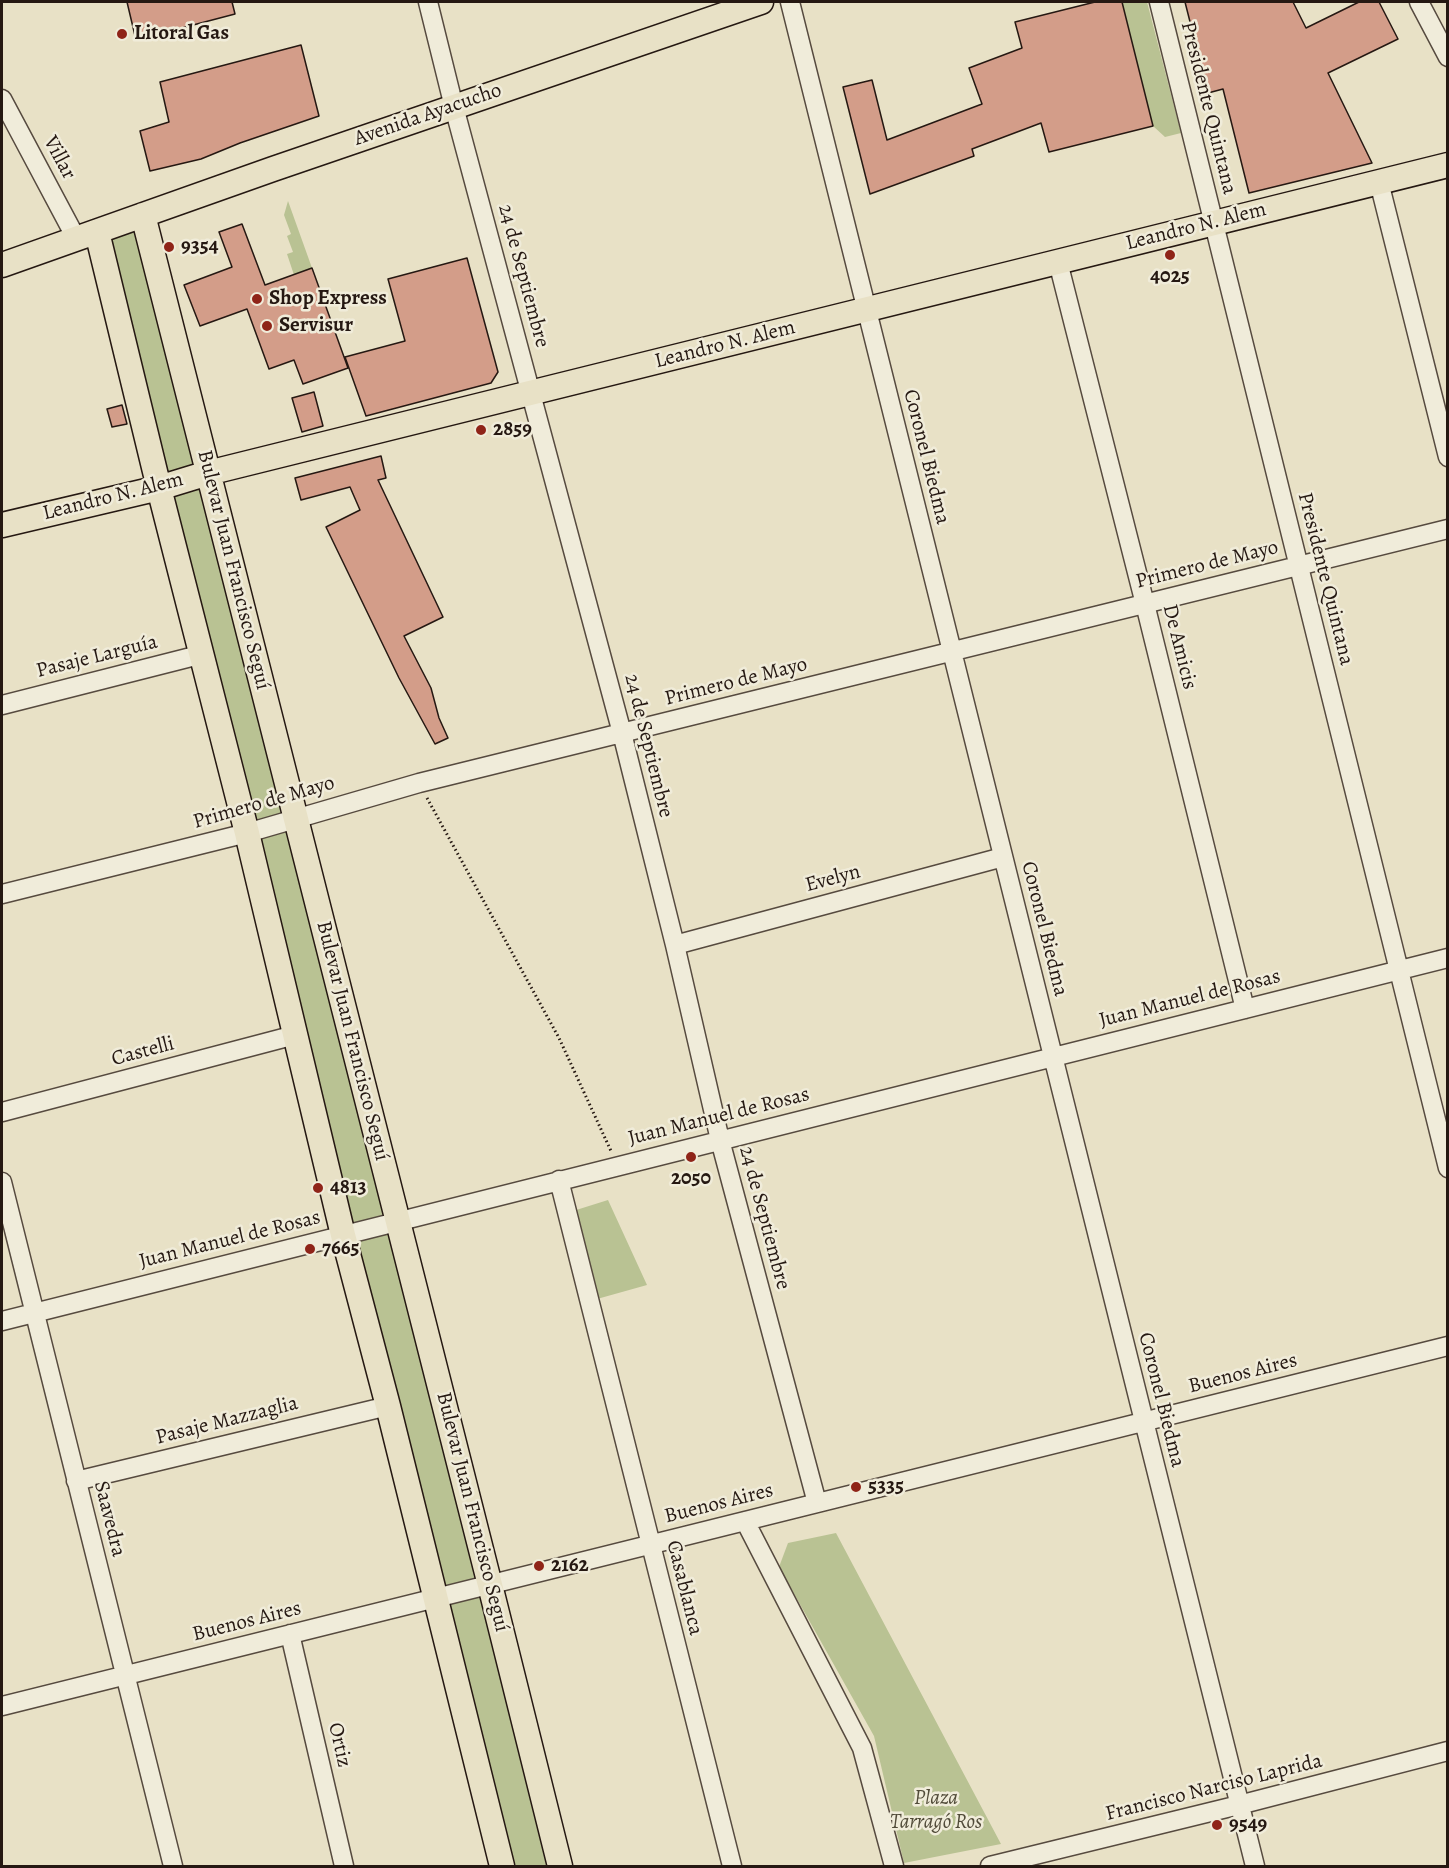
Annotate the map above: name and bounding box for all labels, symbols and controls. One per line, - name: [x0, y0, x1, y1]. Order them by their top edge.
- street label: Presidente Quintana: [1174, 19, 1242, 197]
- place label: Litoral Gas: [134, 21, 229, 47]
- marker: Litoral Gas: [115, 27, 129, 41]
- street label: Avenida Ayacucho: [351, 78, 505, 152]
- street label: Villar: [37, 132, 81, 184]
- street label: Leandro N. Alem: [1123, 197, 1269, 257]
- street label: 24 de Septiembre: [492, 202, 554, 350]
- place label: 9354: [181, 234, 219, 260]
- marker: 9354: [162, 240, 176, 254]
- marker: 4025: [1163, 248, 1177, 262]
- place label: 4025: [1150, 264, 1190, 290]
- place label: Shop Express: [269, 286, 387, 312]
- marker: Shop Express: [250, 292, 264, 306]
- place label: Servisur: [279, 313, 353, 339]
- street label: Leandro N. Alem: [652, 315, 798, 375]
- marker: Servisur: [260, 319, 274, 333]
- street label: Coronel Biedma: [897, 387, 955, 527]
- place label: 2859: [493, 417, 532, 443]
- marker: 2859: [474, 423, 488, 437]
- street label: Bulevar Juan Francisco Seguí: [191, 448, 275, 692]
- street label: Leandro N. Alem: [40, 467, 186, 527]
- street label: Presidente Quintana: [1291, 490, 1359, 668]
- street label: Primero de Mayo: [1133, 535, 1281, 595]
- street label: De Amicis: [1156, 602, 1202, 692]
- street label: Pasaje Larguía: [34, 630, 160, 684]
- street label: Primero de Mayo: [662, 652, 810, 712]
- street label: 24 de Septiembre: [618, 671, 678, 821]
- street label: Primero de Mayo: [190, 771, 338, 835]
- street label: Coronel Biedma: [1015, 859, 1073, 999]
- street label: Evelyn: [803, 860, 863, 898]
- street label: Bulevar Juan Francisco Seguí: [310, 919, 394, 1163]
- street label: Juan Manuel de Rosas: [1097, 964, 1283, 1034]
- street label: Castelli: [109, 1032, 177, 1072]
- street label: Juan Manuel de Rosas: [626, 1082, 812, 1152]
- street label: 24 de Septiembre: [733, 1144, 795, 1292]
- marker: 2050: [684, 1150, 698, 1164]
- place label: 2050: [671, 1166, 711, 1192]
- place label: 4813: [330, 1175, 366, 1201]
- marker: 4813: [311, 1181, 325, 1195]
- street label: Juan Manuel de Rosas: [137, 1205, 323, 1275]
- place label: 7665: [322, 1236, 360, 1262]
- marker: 7665: [303, 1242, 317, 1256]
- street label: Coronel Biedma: [1132, 1330, 1190, 1470]
- street label: Buenos Aires: [1186, 1348, 1300, 1400]
- street label: Bulevar Juan Francisco Seguí: [430, 1390, 514, 1634]
- street label: Pasaje Mazzaglia: [153, 1391, 301, 1451]
- place label: 5335: [868, 1474, 904, 1500]
- street label: Buenos Aires: [662, 1478, 776, 1530]
- street label: Saavedra: [87, 1479, 131, 1559]
- marker: 5335: [849, 1480, 863, 1494]
- street label: Casablanca: [660, 1538, 708, 1638]
- place label: 2162: [551, 1553, 589, 1579]
- marker: 2162: [532, 1559, 546, 1573]
- street label: Buenos Aires: [190, 1596, 304, 1648]
- street label: Ortiz: [322, 1720, 356, 1770]
- street label: Francisco Narciso Laprida: [1103, 1749, 1325, 1827]
- park label: Plaza Tarragó Ros: [890, 1786, 982, 1836]
- place label: 9549: [1229, 1812, 1267, 1838]
- marker: 9549: [1210, 1818, 1224, 1832]

